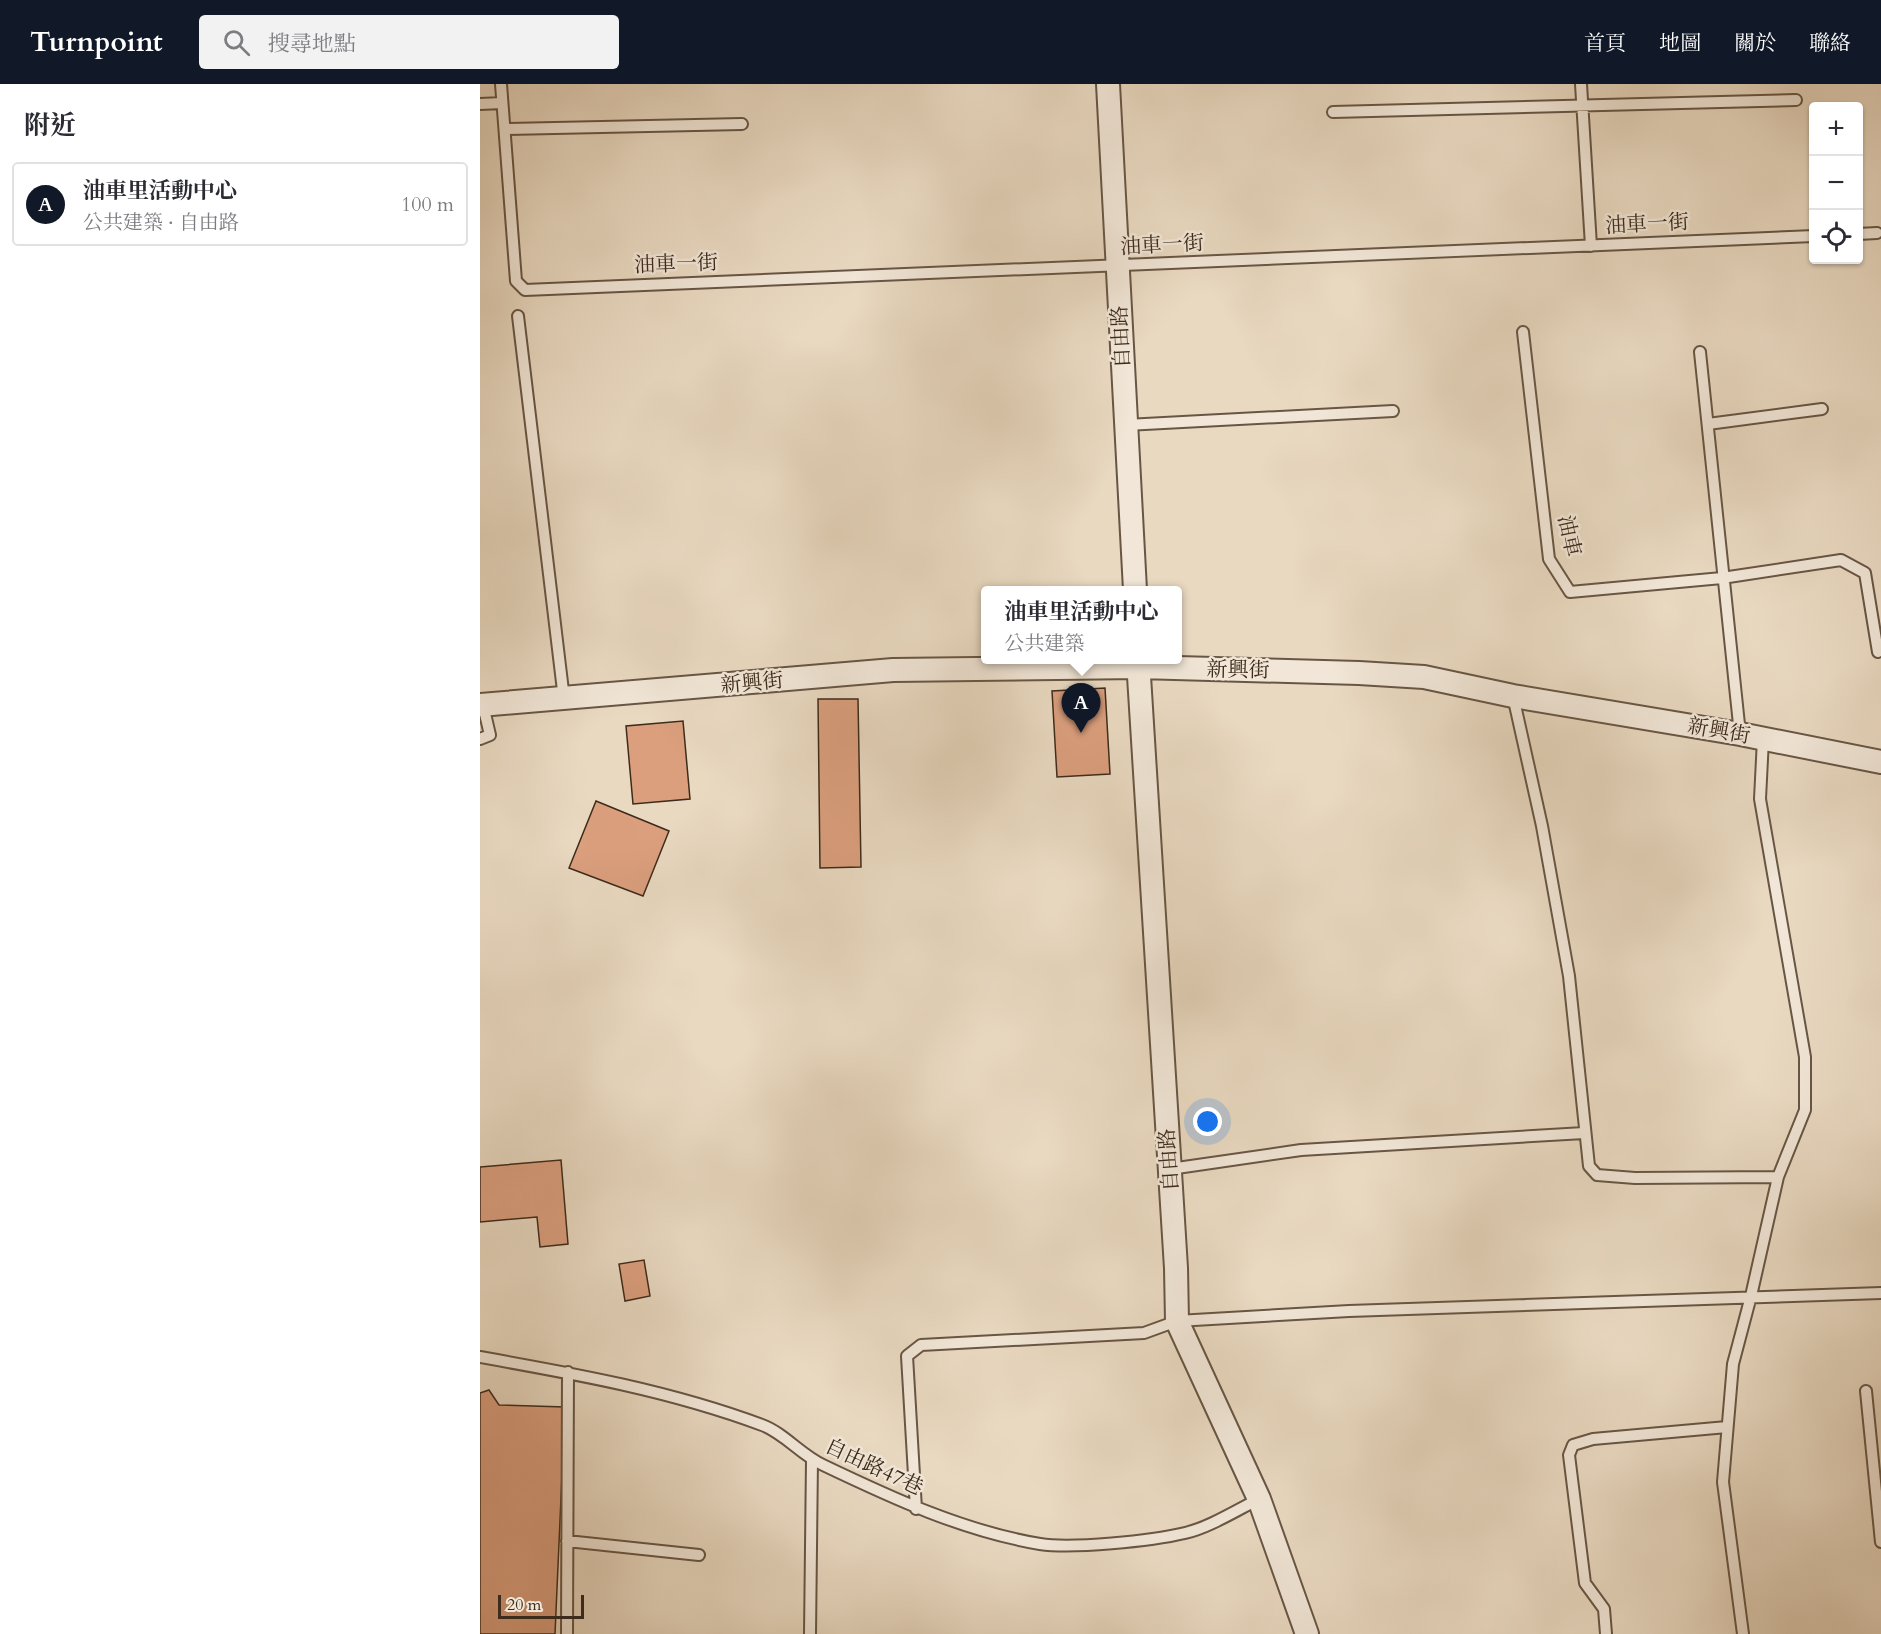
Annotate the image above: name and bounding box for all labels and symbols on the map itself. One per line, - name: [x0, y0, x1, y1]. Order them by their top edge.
- street label: 油車一街: [1604, 207, 1690, 241]
- street label: 油車一街: [1119, 228, 1205, 262]
- street label: 油車一街: [634, 248, 718, 280]
- street label: 自由路: [1105, 305, 1137, 369]
- street label: 油車: [1550, 512, 1588, 560]
- street label: 新興街: [1206, 655, 1270, 685]
- street label: 新興街: [719, 666, 785, 700]
- pin: A: [1062, 684, 1100, 733]
- street label: 新興街: [1685, 711, 1753, 751]
- your location: [1193, 1107, 1222, 1136]
- street label: 自由路: [1152, 1128, 1186, 1192]
- street label: 自由路47巷: [820, 1432, 928, 1502]
- scale bar: [498, 1592, 584, 1620]

